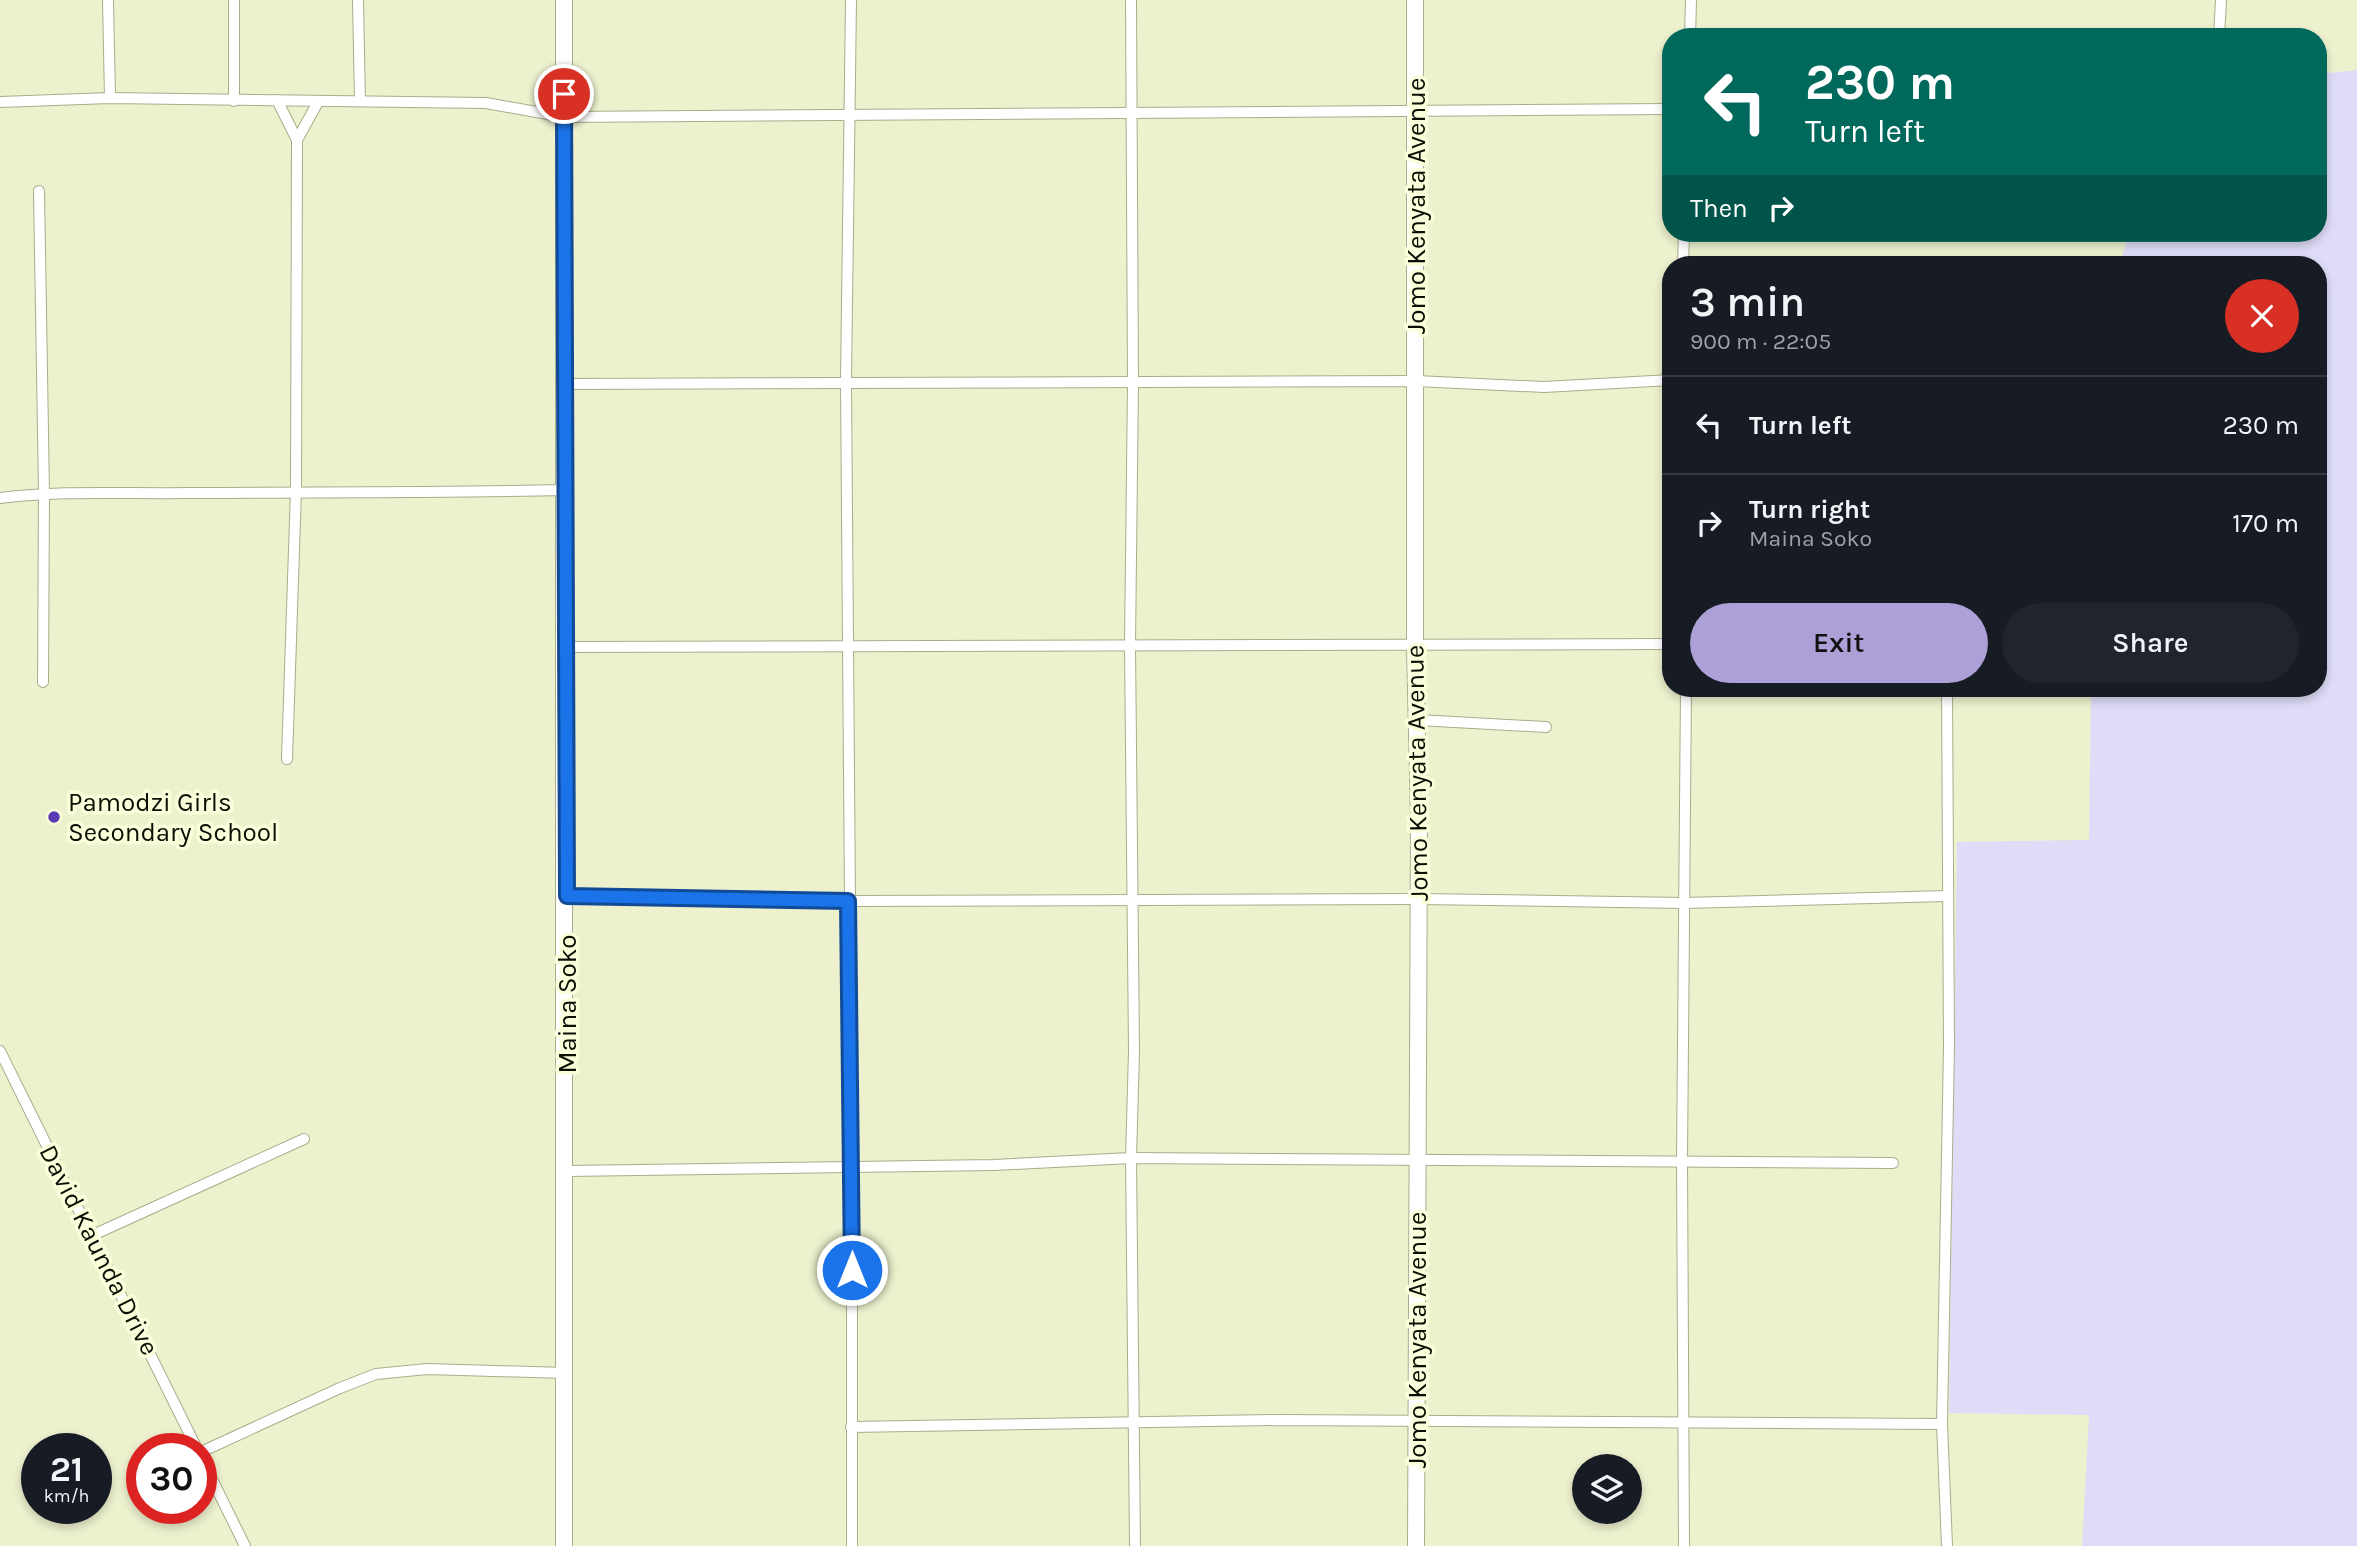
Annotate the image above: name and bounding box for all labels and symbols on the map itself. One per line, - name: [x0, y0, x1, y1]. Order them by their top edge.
- pin: [534, 64, 594, 124]
- street label: Jomo Kenyata Avenue: [1401, 78, 1432, 334]
- street label: Jomo Kenyata Avenue: [1399, 644, 1435, 902]
- place label: Pamodzi Girls Secondary School: [68, 787, 278, 848]
- marker: Pamodzi Girls Secondary School: [46, 809, 62, 825]
- street label: Maina Soko: [552, 934, 583, 1074]
- street label: David Kaunda Drive: [33, 1140, 165, 1360]
- street label: Jomo Kenyata Avenue: [1402, 1212, 1433, 1468]
- position arrow: [815, 1233, 889, 1307]
- speed limit sign: 30: [126, 1433, 217, 1524]

